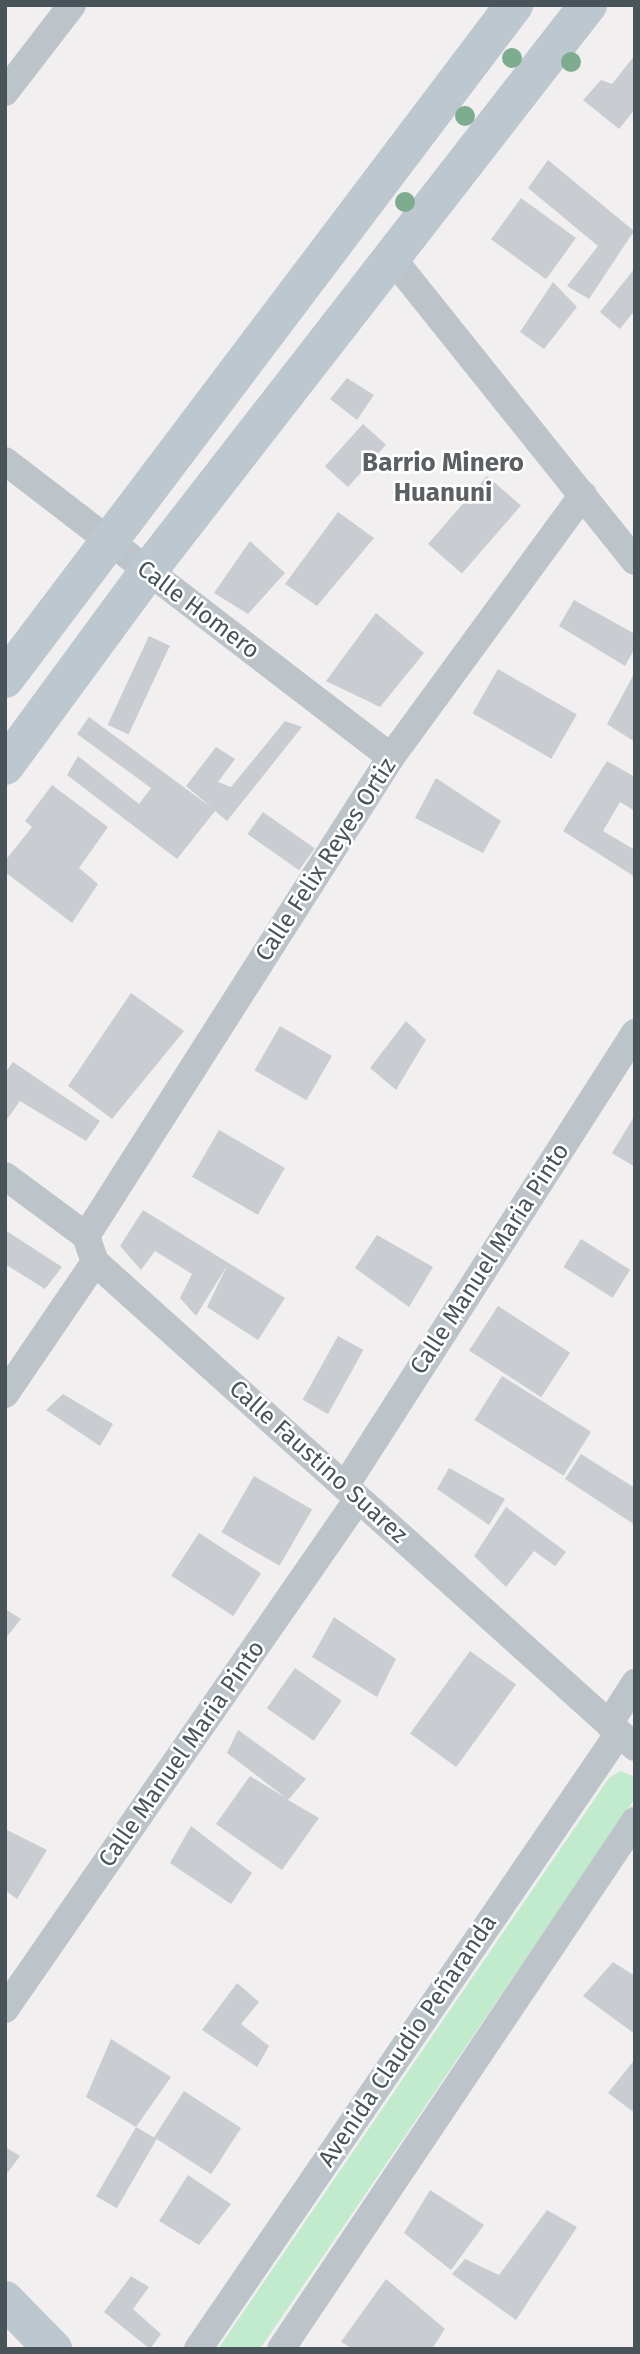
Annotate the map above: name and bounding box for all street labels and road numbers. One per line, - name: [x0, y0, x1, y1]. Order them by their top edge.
- street label: Calle Homero: [131, 555, 265, 665]
- street label: Calle Felix Reyes Ortiz: [250, 753, 402, 967]
- street label: Calle Manuel Maria Pinto: [404, 1138, 576, 1380]
- street label: Calle Faustino Suarez: [223, 1374, 413, 1550]
- street label: Calle Manuel Maria Pinto: [93, 1635, 271, 1873]
- street label: Avenida Claudio Peñaranda: [313, 1909, 503, 2173]

